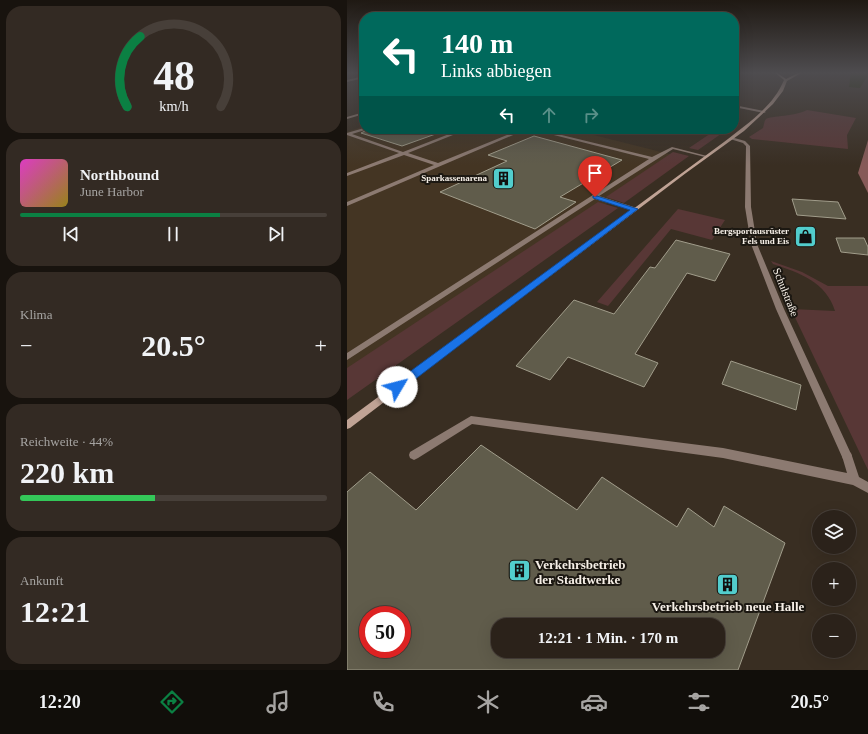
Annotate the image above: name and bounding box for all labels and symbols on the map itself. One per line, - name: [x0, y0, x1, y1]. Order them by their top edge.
- pin: [578, 156, 612, 197]
- building icon: Sparkassenarena: [490, 165, 516, 191]
- place label: Sparkassenarena: [421, 173, 487, 183]
- shop icon: Bergsportausrüster Fels und Eis: [792, 223, 818, 249]
- place label: Bergsportausrüster Fels und Eis: [714, 226, 789, 246]
- street label: Schulstraße: [771, 266, 801, 318]
- position arrow: [376, 366, 418, 408]
- place label: Verkehrsbetrieb der Stadtwerke: [535, 557, 626, 587]
- building icon: Verkehrsbetrieb der Stadtwerke: [506, 558, 532, 584]
- building icon: Verkehrsbetrieb neue Halle: [715, 571, 741, 597]
- place label: Verkehrsbetrieb neue Halle: [652, 599, 805, 614]
- speed limit sign: 50: [359, 606, 411, 658]

